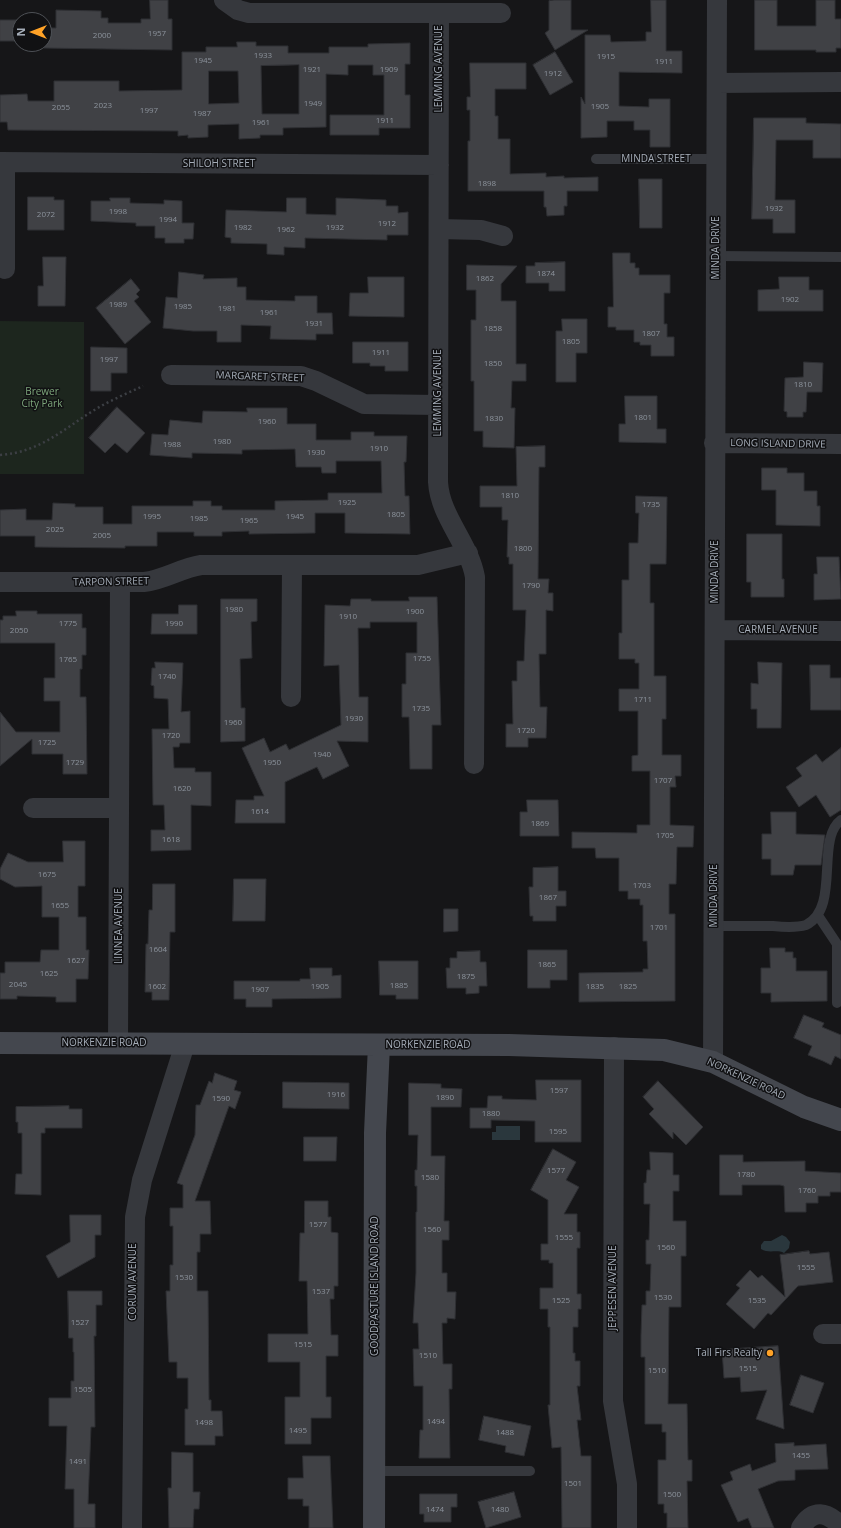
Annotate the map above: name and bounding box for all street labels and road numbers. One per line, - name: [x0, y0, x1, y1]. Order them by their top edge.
- street label: LEMMING AVENUE: [433, 25, 445, 113]
- street label: MINDA STREET: [621, 153, 691, 165]
- street label: SHILOH STREET: [183, 158, 255, 170]
- street label: MINDA DRIVE: [710, 216, 722, 280]
- street label: LEMMING AVENUE: [432, 349, 444, 437]
- street label: MARGARET STREET: [215, 369, 305, 385]
- street label: LONG ISLAND DRIVE: [730, 437, 826, 451]
- street label: MINDA DRIVE: [709, 540, 721, 604]
- street label: TARPON STREET: [73, 575, 149, 589]
- street label: CARMEL AVENUE: [738, 624, 818, 636]
- street label: MINDA DRIVE: [708, 864, 720, 928]
- street label: LINNEA AVENUE: [113, 888, 125, 964]
- street label: NORKENZIE ROAD: [62, 1037, 146, 1049]
- street label: NORKENZIE ROAD: [386, 1039, 470, 1051]
- street label: NORKENZIE ROAD: [705, 1056, 787, 1102]
- street label: GOODPASTURE ISLAND ROAD: [369, 1216, 381, 1356]
- street label: CORUM AVENUE: [127, 1243, 139, 1321]
- street label: JEPPESEN AVENUE: [607, 1245, 619, 1331]

